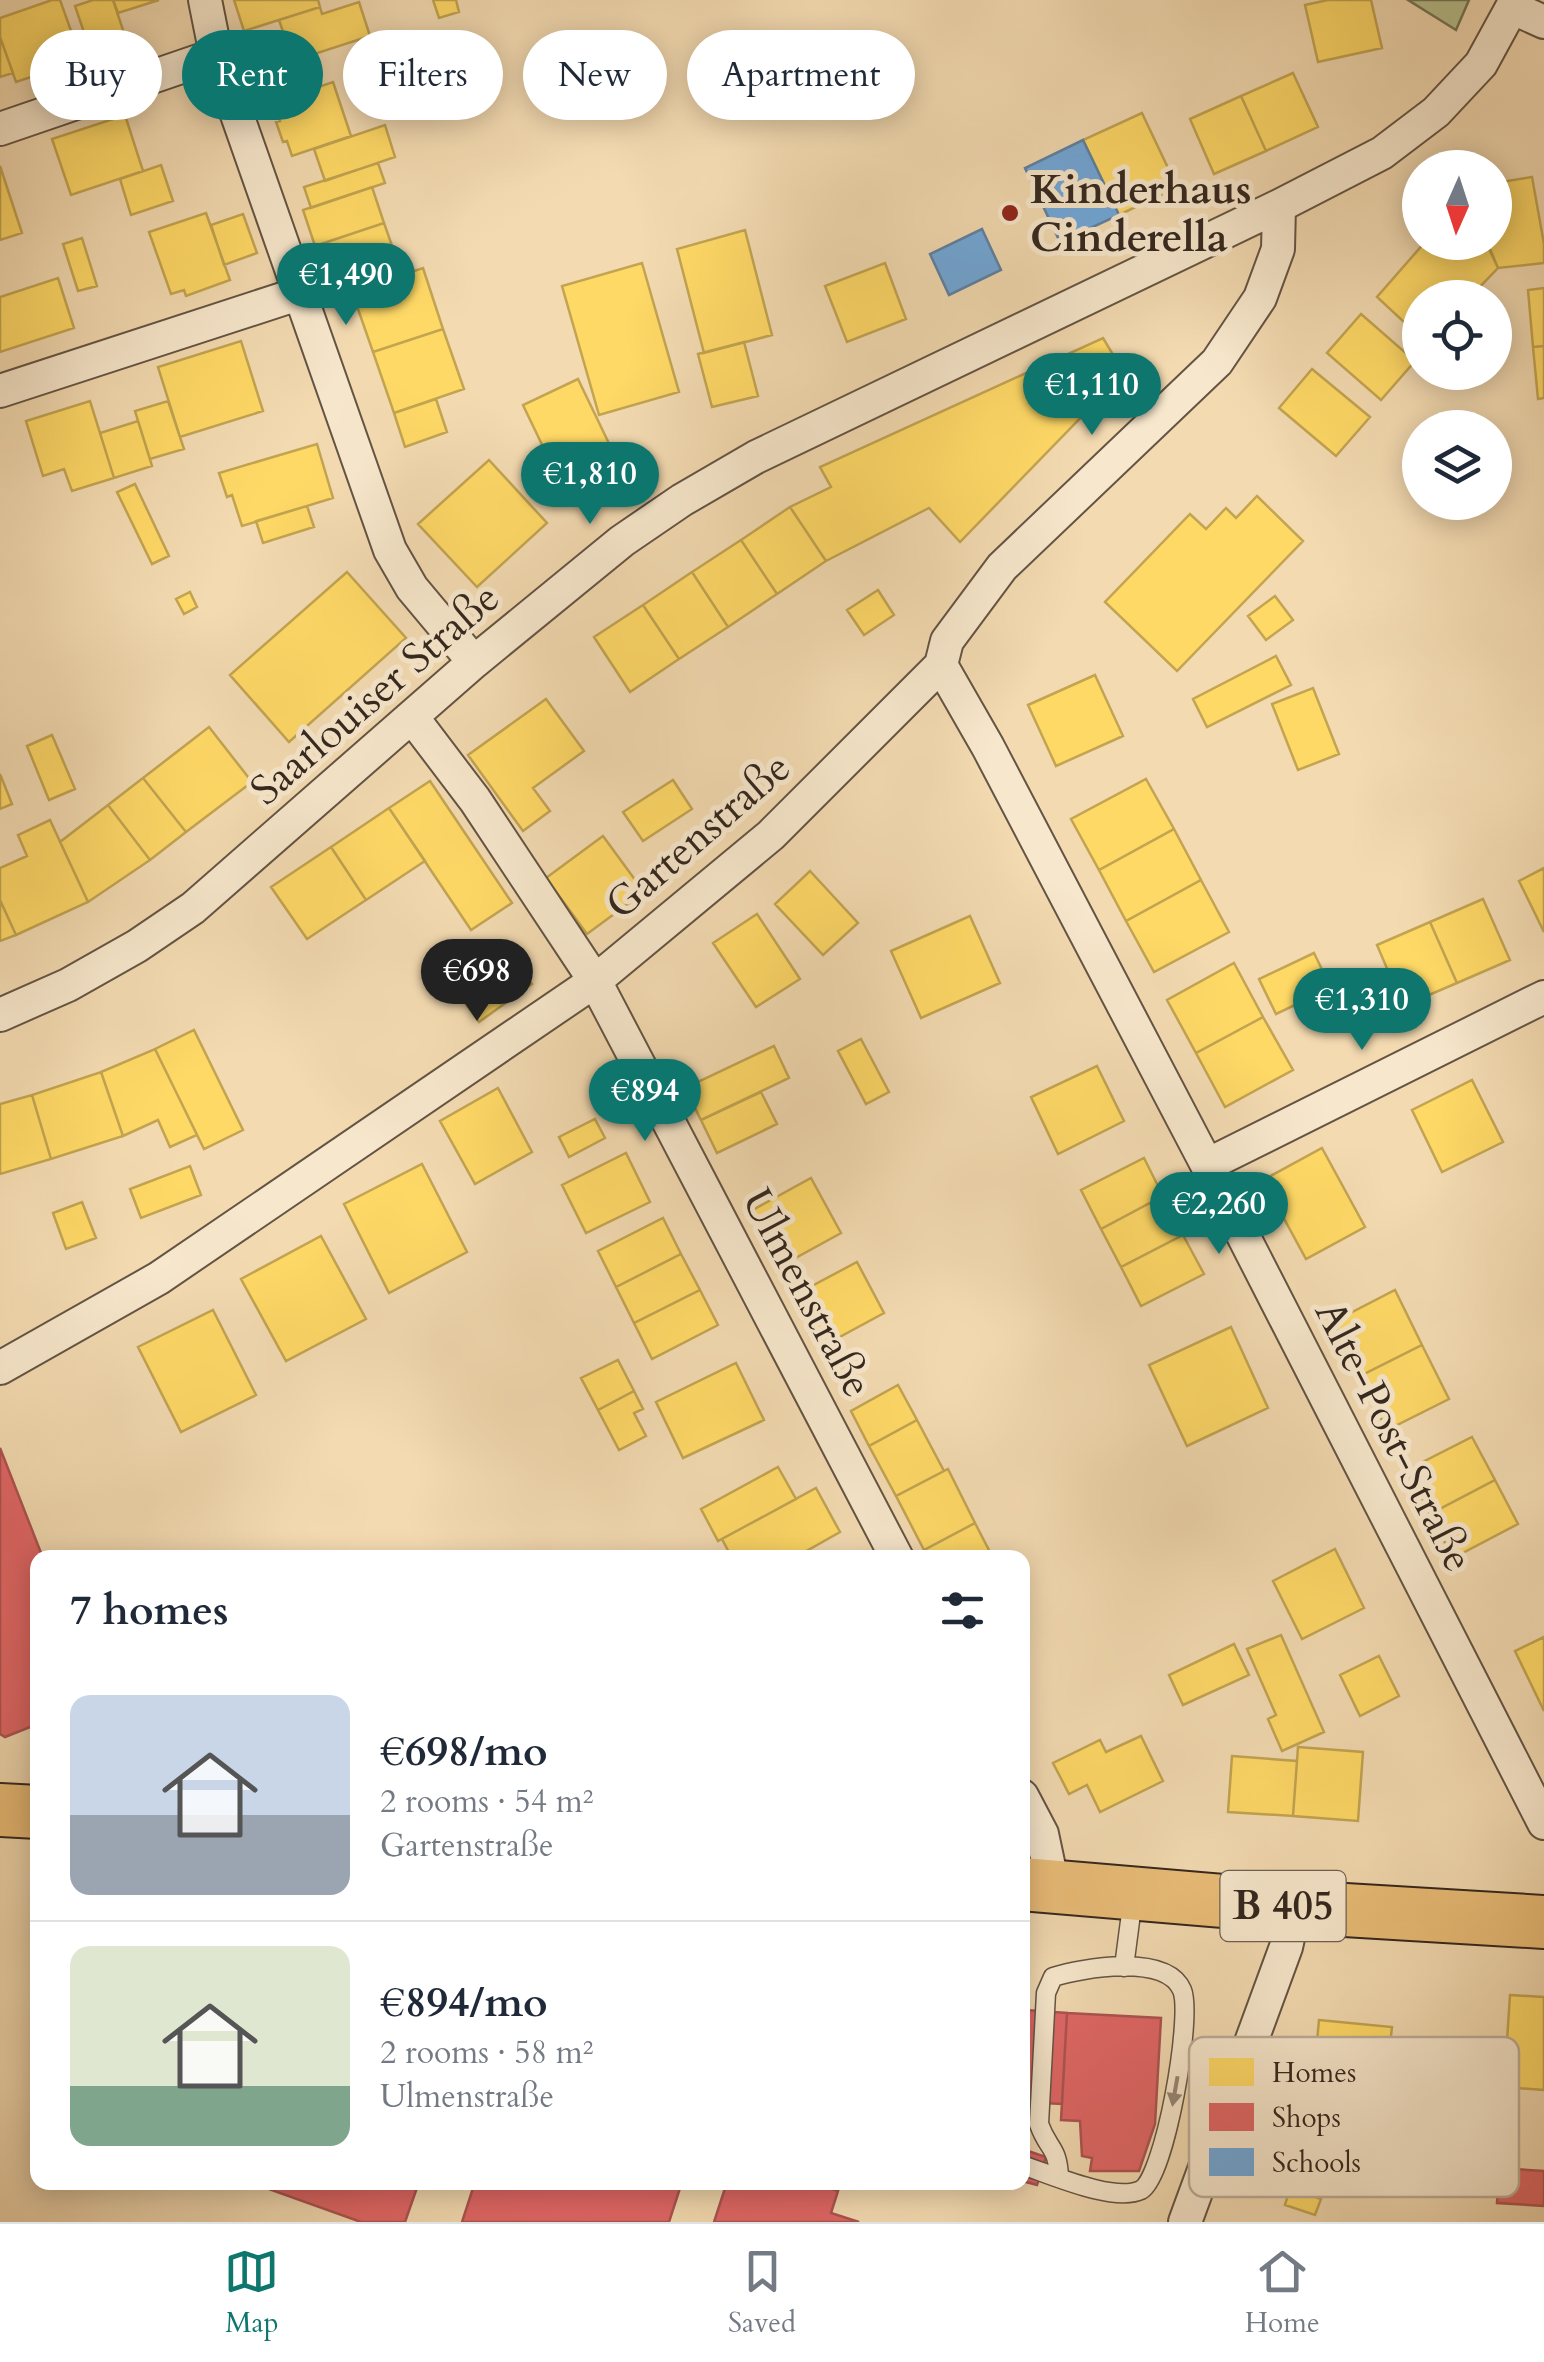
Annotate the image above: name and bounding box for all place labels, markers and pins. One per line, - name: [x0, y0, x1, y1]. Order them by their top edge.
- place label: Kinderhaus Cinderella: [1030, 161, 1251, 266]
- marker: Kinderhaus Cinderella: [999, 202, 1021, 224]
- pin: €1,490: [265, 243, 427, 328]
- pin: €1,110: [1011, 353, 1173, 438]
- pin: €1,810: [509, 442, 671, 527]
- pin: €698: [418, 939, 536, 1024]
- pin: €1,310: [1281, 968, 1443, 1053]
- pin: €894: [586, 1059, 704, 1144]
- pin: €2,260: [1138, 1172, 1300, 1257]

